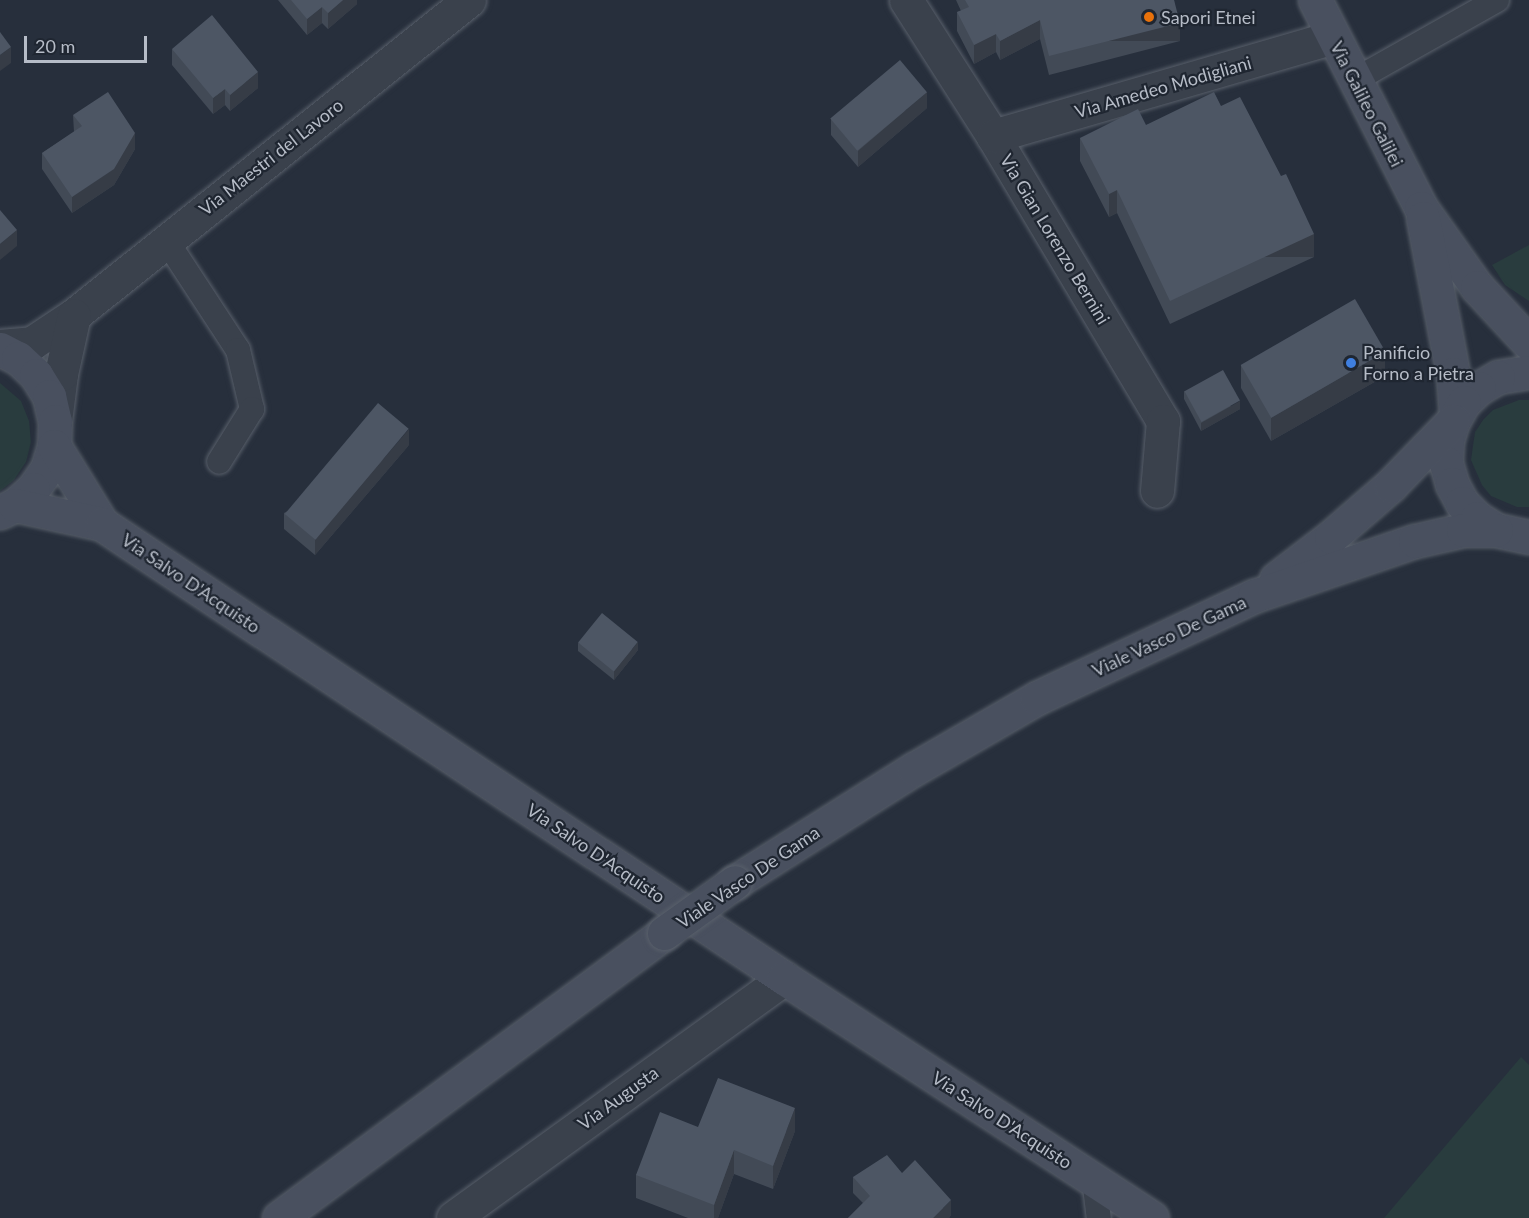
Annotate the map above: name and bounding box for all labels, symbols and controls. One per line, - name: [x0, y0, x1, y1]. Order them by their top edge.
- place label: Sapori Etnei: [1161, 6, 1256, 28]
- marker: Sapori Etnei: [1142, 10, 1156, 24]
- scale bar: [27, 24, 150, 62]
- text: 20 m: [35, 35, 75, 57]
- street label: Via Galileo Galilei: [1326, 38, 1408, 170]
- street label: Via Amedeo Modigliani: [1072, 51, 1254, 123]
- street label: Via Maestri del Lavoro: [195, 94, 347, 220]
- street label: Via Gian Lorenzo Bernini: [996, 150, 1114, 328]
- place label: Panificio Forno a Pietra: [1363, 342, 1474, 385]
- marker: Panificio Forno a Pietra: [1344, 356, 1358, 370]
- street label: Via Salvo D'Acquisto: [118, 529, 264, 637]
- street label: Viale Vasco De Gama: [1088, 591, 1250, 681]
- street label: Via Salvo D'Acquisto: [523, 799, 669, 907]
- street label: Viale Vasco De Gama: [672, 821, 824, 933]
- street label: Via Augusta: [573, 1061, 663, 1135]
- street label: Via Salvo D'Acquisto: [928, 1067, 1076, 1173]

